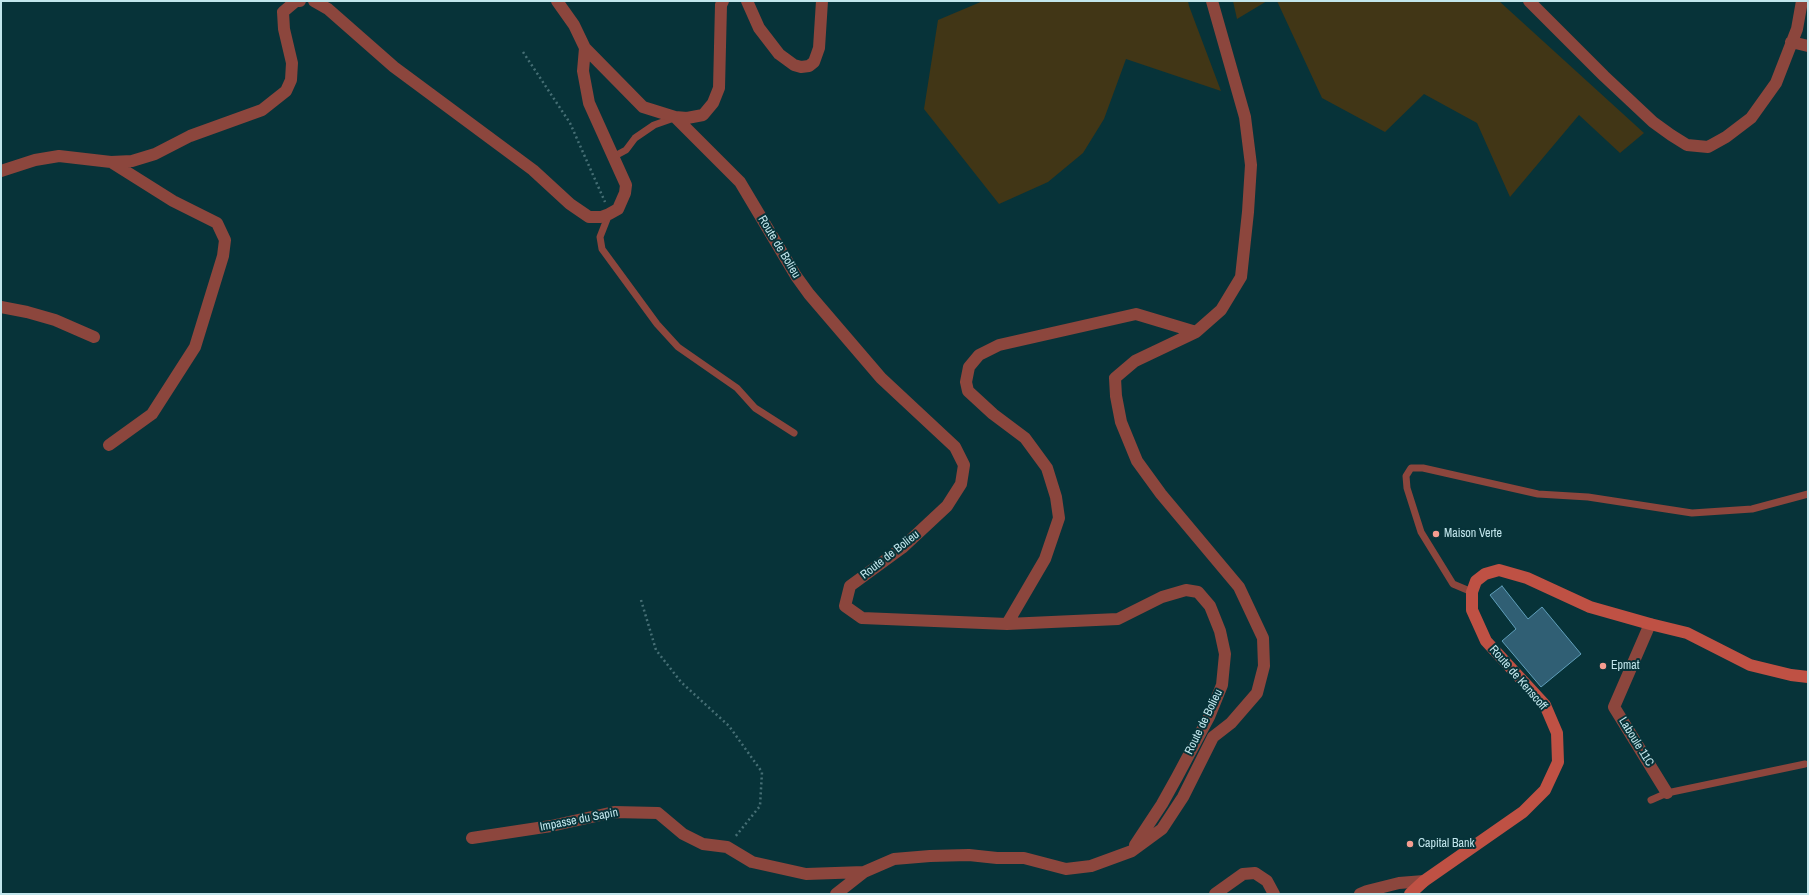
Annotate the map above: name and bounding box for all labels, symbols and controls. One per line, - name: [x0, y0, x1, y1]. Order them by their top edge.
- street label: Route de Bolieu: [755, 213, 803, 281]
- place label: Maison Verte: [1444, 527, 1502, 541]
- street label: Route de Bolieu: [858, 528, 922, 582]
- marker: Maison Verte: [1431, 529, 1441, 539]
- street label: Route de Kenscoff: [1486, 643, 1550, 713]
- place label: Epmat: [1611, 659, 1639, 673]
- marker: Epmat: [1598, 661, 1608, 671]
- street label: Route de Bolieu: [1182, 687, 1226, 757]
- street label: Laboule 11C: [1615, 715, 1657, 769]
- street label: Impasse du Sapin: [539, 805, 619, 835]
- place label: Capital Bank: [1418, 837, 1474, 851]
- marker: Capital Bank: [1405, 839, 1415, 849]

